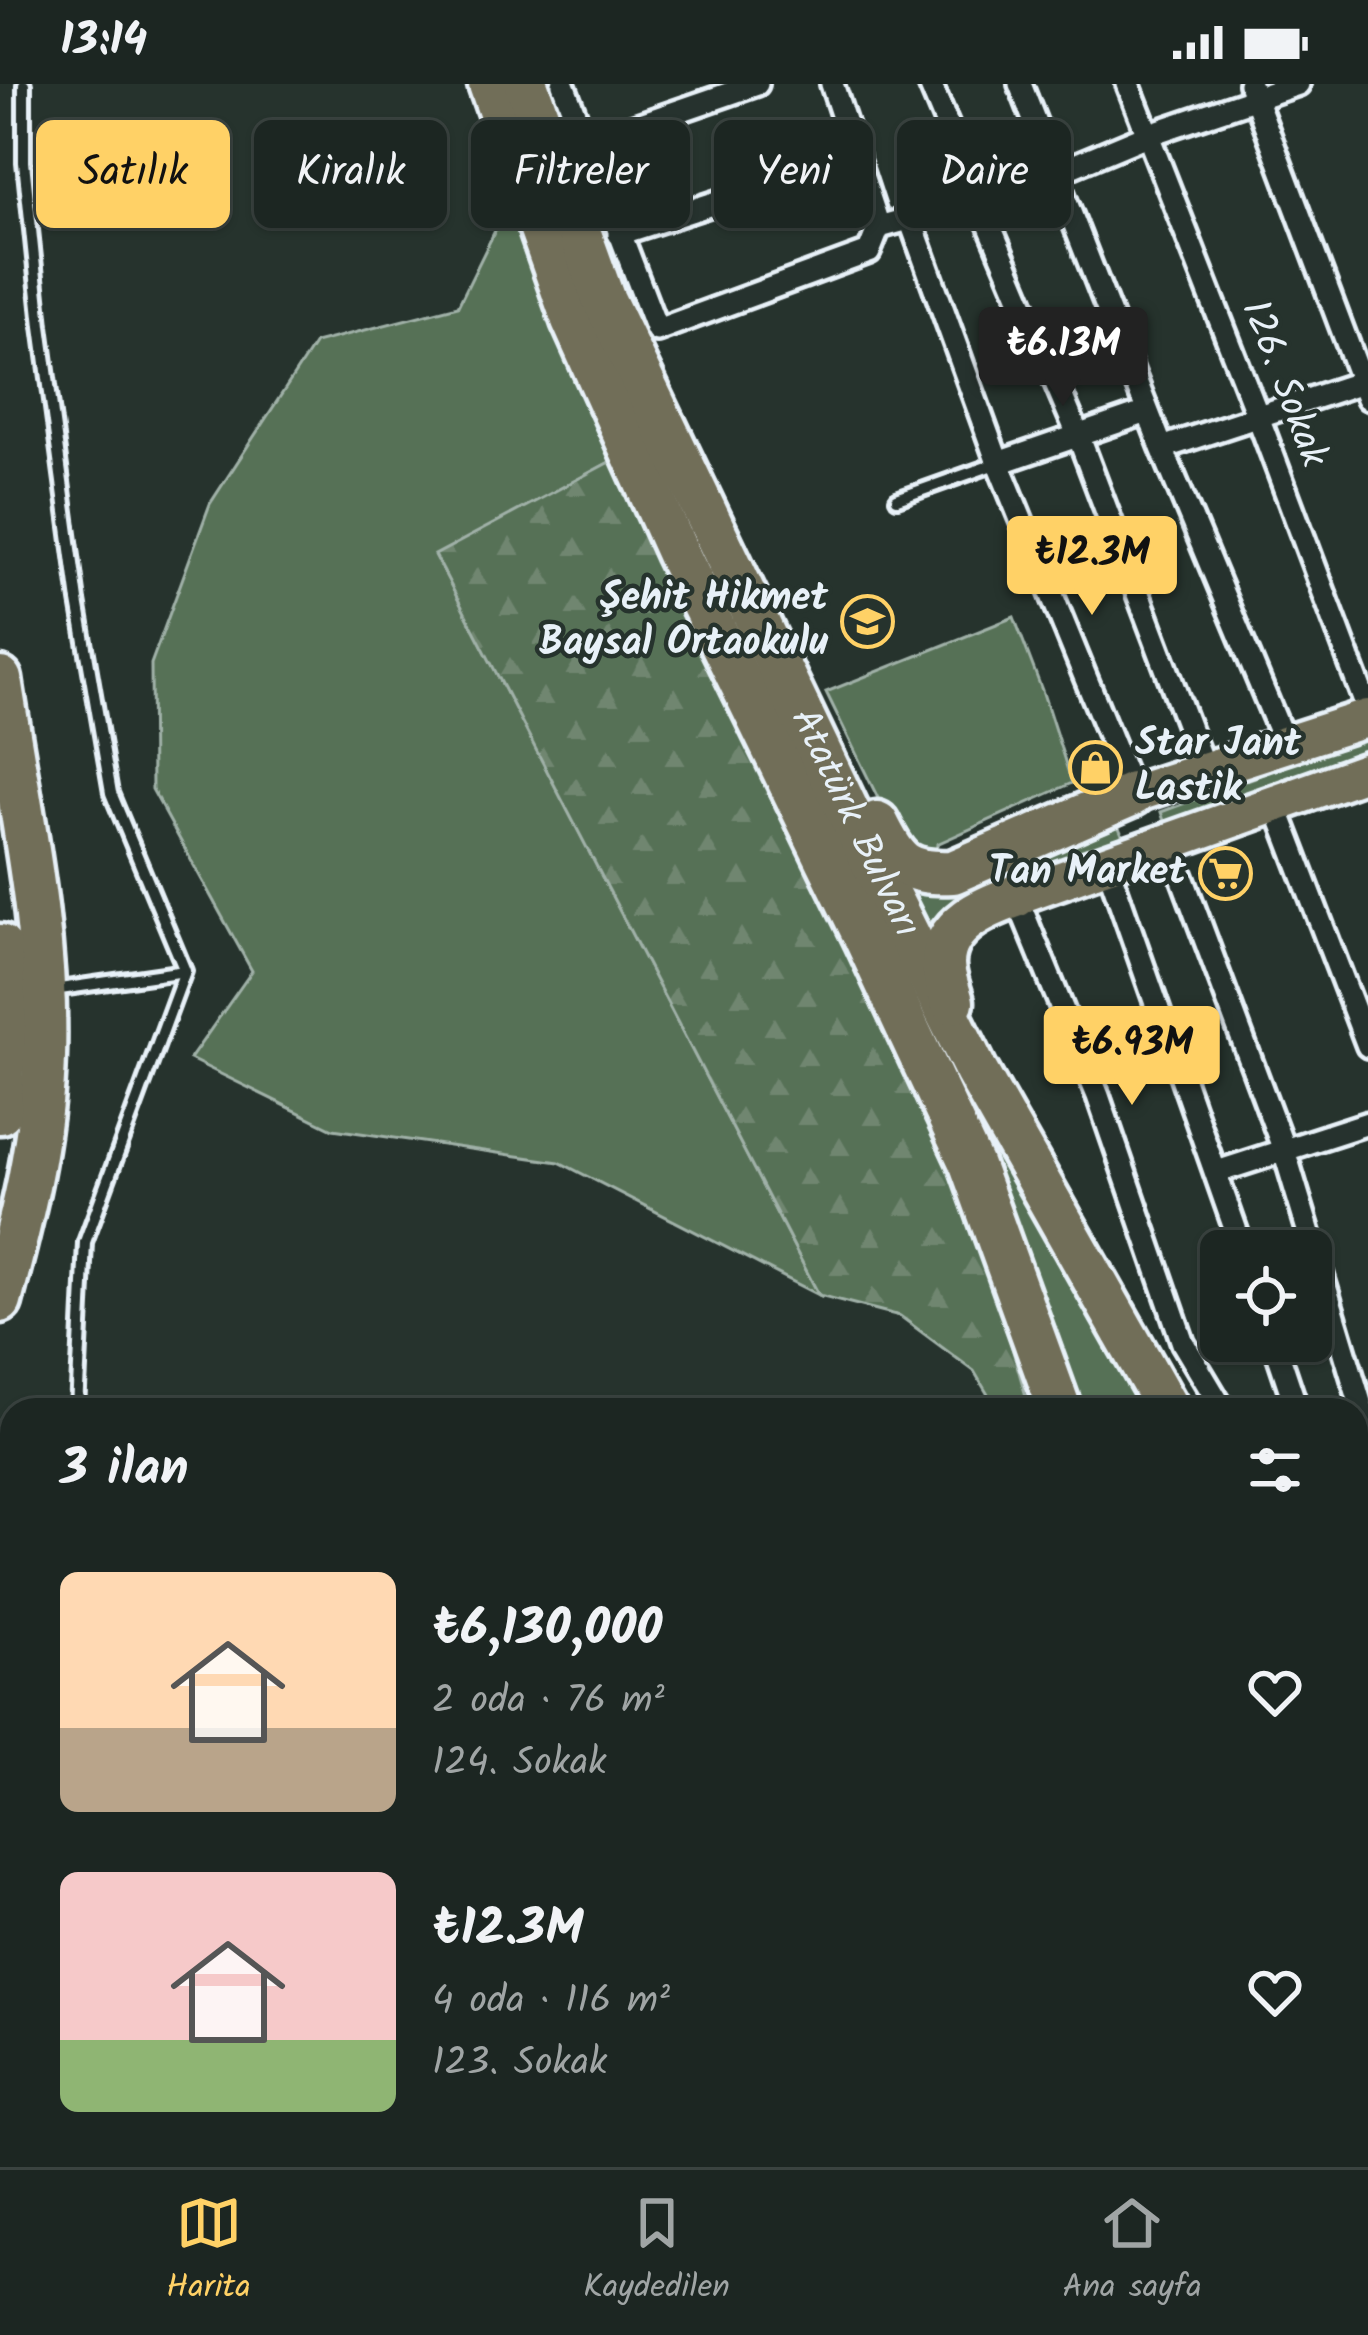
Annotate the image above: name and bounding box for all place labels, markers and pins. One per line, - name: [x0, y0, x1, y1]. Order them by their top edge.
- pin: ₺6.13M: [965, 307, 1161, 409]
- pin: ₺12.3M: [994, 516, 1190, 618]
- place label: Şehit Hikmet Baysal Ortaokulu: [539, 568, 829, 675]
- school or university icon: Şehit Hikmet Baysal Ortaokulu: [839, 593, 895, 649]
- place label: Star Jant Lastik: [1135, 714, 1302, 821]
- shop icon: Star Jant Lastik: [1068, 739, 1124, 795]
- place label: Tan Market: [989, 842, 1186, 904]
- supermarket icon: Tan Market: [1197, 845, 1253, 901]
- pin: ₺6.93M: [1034, 1006, 1230, 1108]

